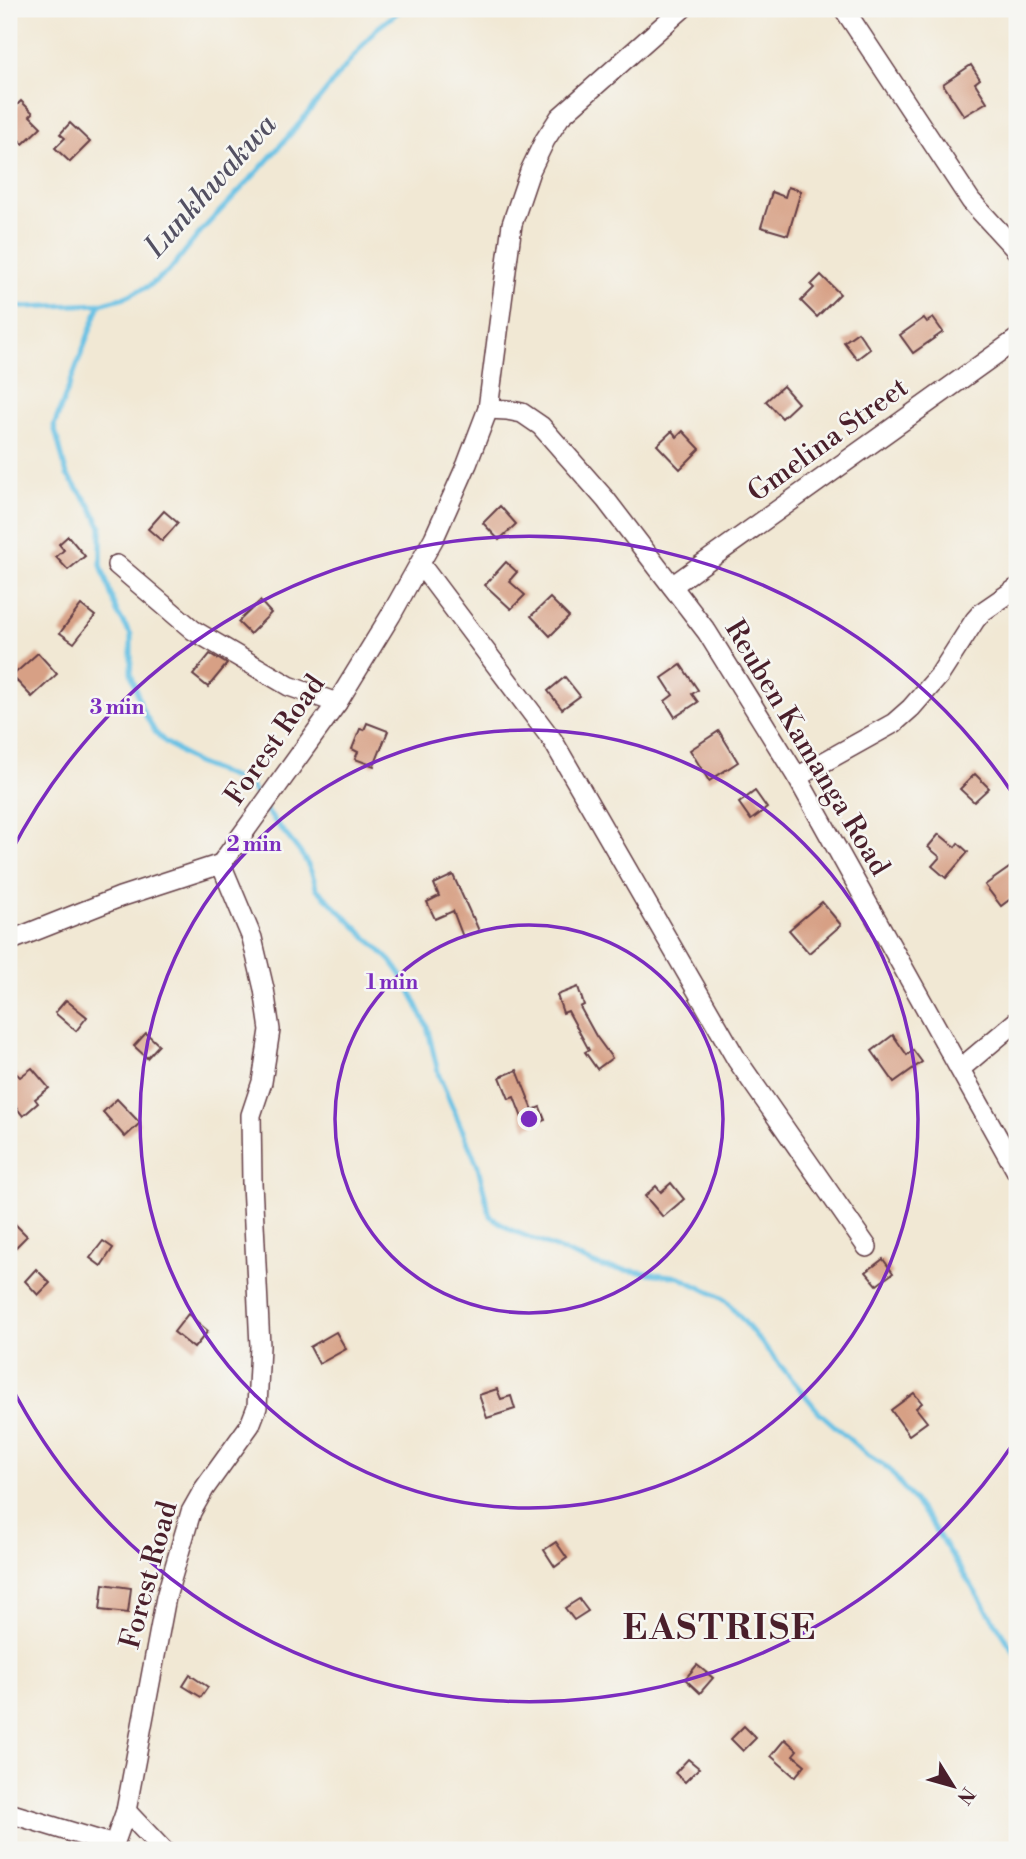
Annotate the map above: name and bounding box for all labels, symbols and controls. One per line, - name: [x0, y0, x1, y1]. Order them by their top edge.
- water label: Lunkhwakwa: [136, 106, 285, 266]
- street label: Gmelina Street: [741, 370, 915, 510]
- street label: Reuben Kamanga Road: [717, 614, 897, 882]
- street label: Forest Road: [217, 668, 333, 812]
- text: 3 min: [90, 695, 144, 721]
- text: 2 min: [226, 832, 282, 858]
- text: 1 min: [366, 970, 418, 996]
- centre of rings: [517, 1107, 541, 1131]
- street label: Forest Road: [113, 1497, 186, 1653]
- district label: EASTRISE: [623, 1607, 817, 1650]
- north arrow: [918, 1750, 988, 1820]
- text: N: [952, 1782, 980, 1809]

